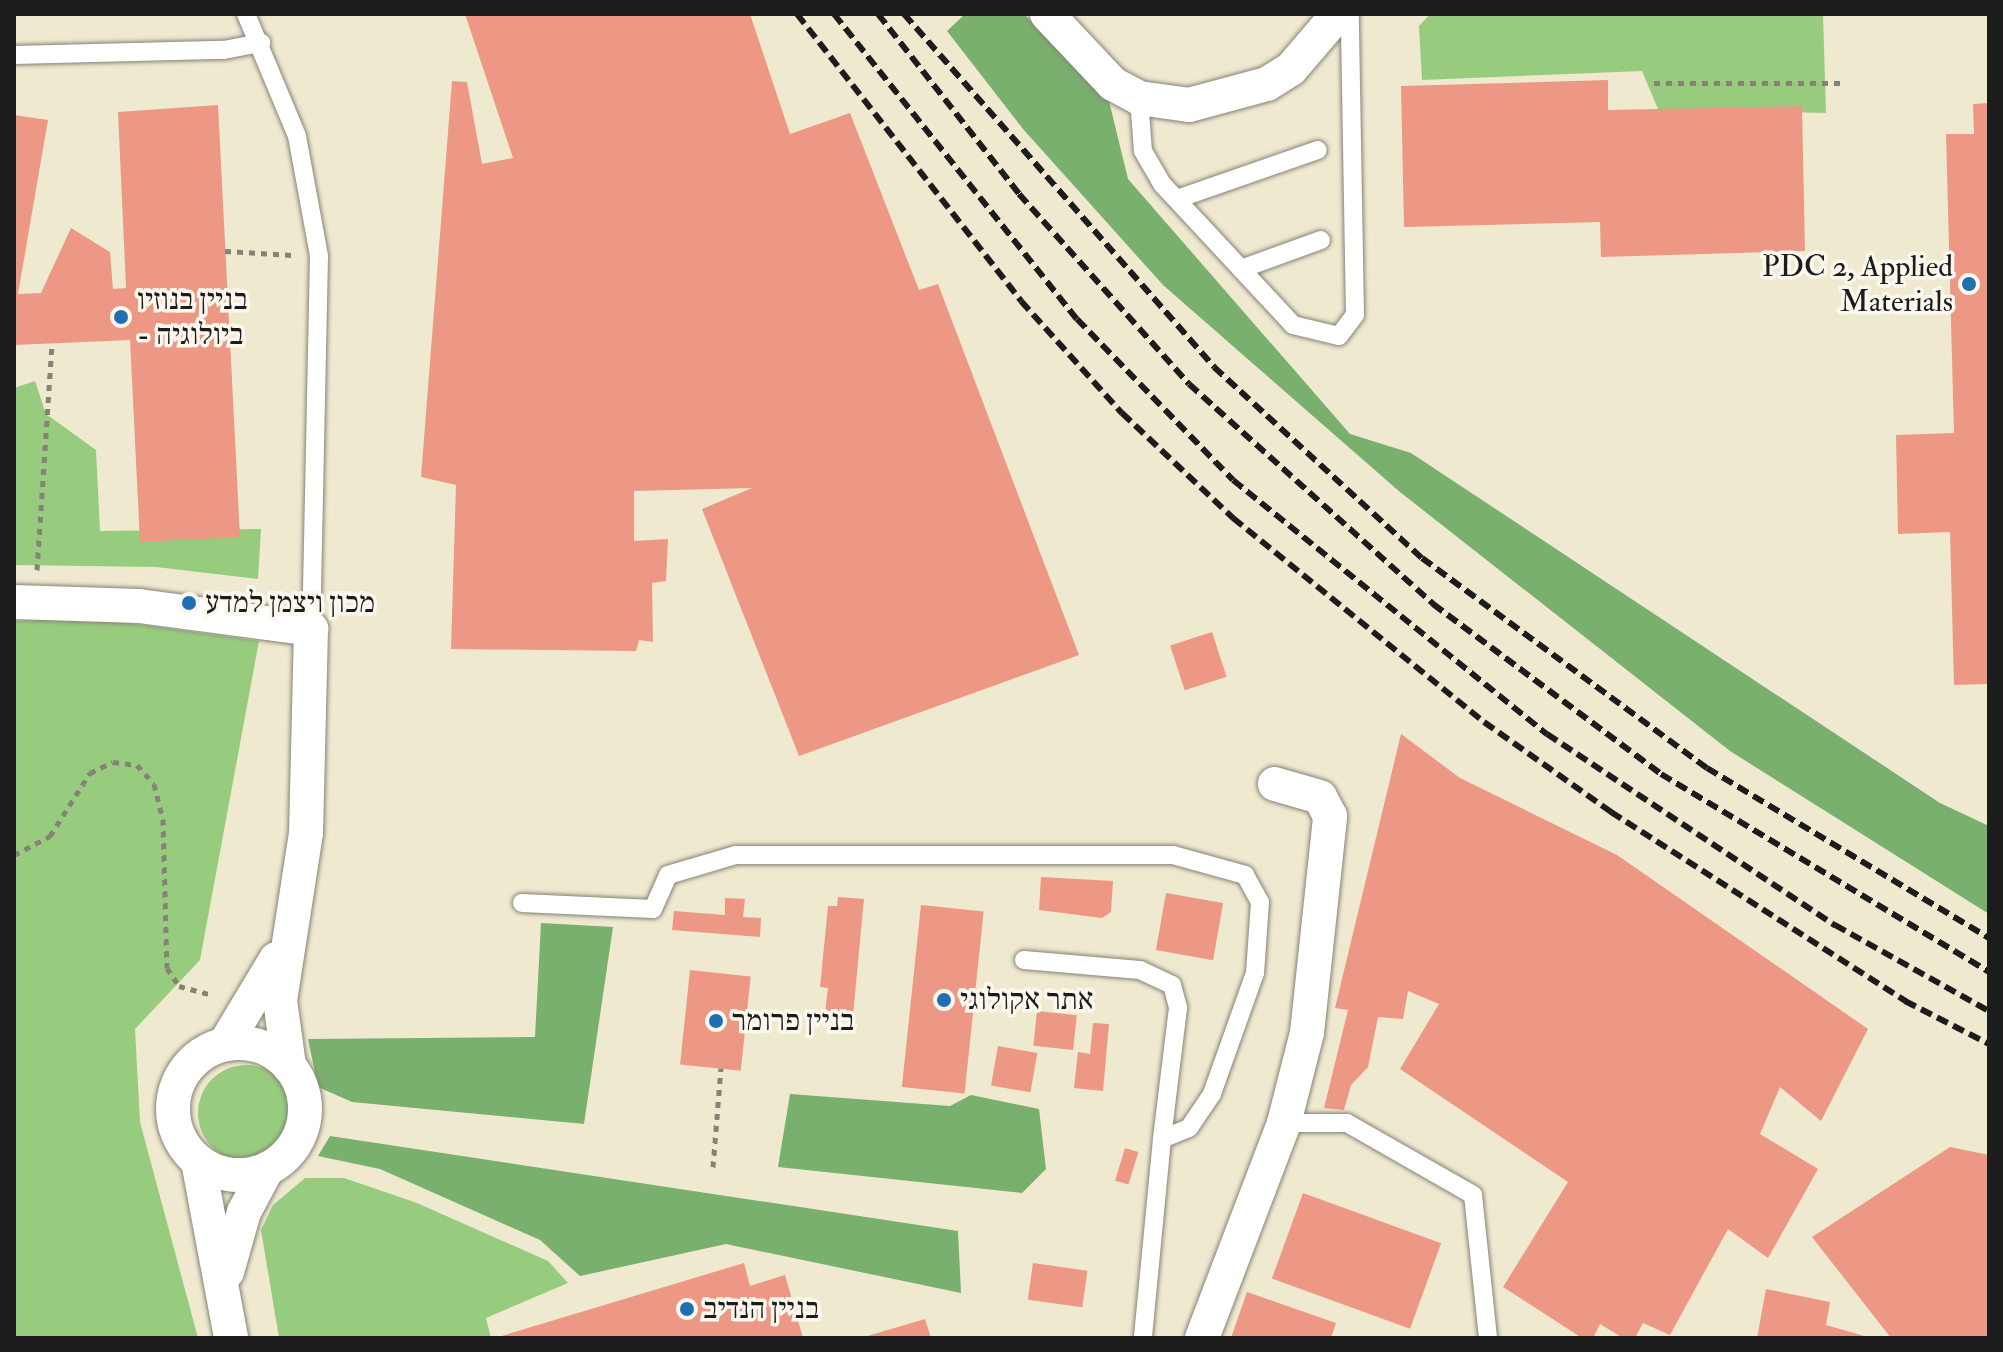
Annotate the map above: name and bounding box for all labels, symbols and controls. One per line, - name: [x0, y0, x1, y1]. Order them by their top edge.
- place label: PDC 2, Applied Materials: [1762, 249, 1953, 320]
- marker: PDC 2, Applied Materials: [1960, 275, 1978, 293]
- place label: בניין בנוזיו - ביולוגיה: [137, 282, 248, 352]
- marker: בניין בנוזיו - ביולוגיה: [112, 308, 130, 326]
- place label: מכון ויצמן למדע: [205, 585, 375, 621]
- marker: מכון ויצמן למדע: [180, 594, 198, 612]
- place label: אתר אקולוגי: [960, 982, 1094, 1018]
- marker: אתר אקולוגי: [935, 991, 953, 1009]
- place label: בניין פרומר: [732, 1003, 854, 1039]
- marker: בניין פרומר: [707, 1012, 725, 1030]
- place label: בניין הנדיב: [703, 1291, 819, 1327]
- marker: בניין הנדיב: [678, 1300, 696, 1318]

